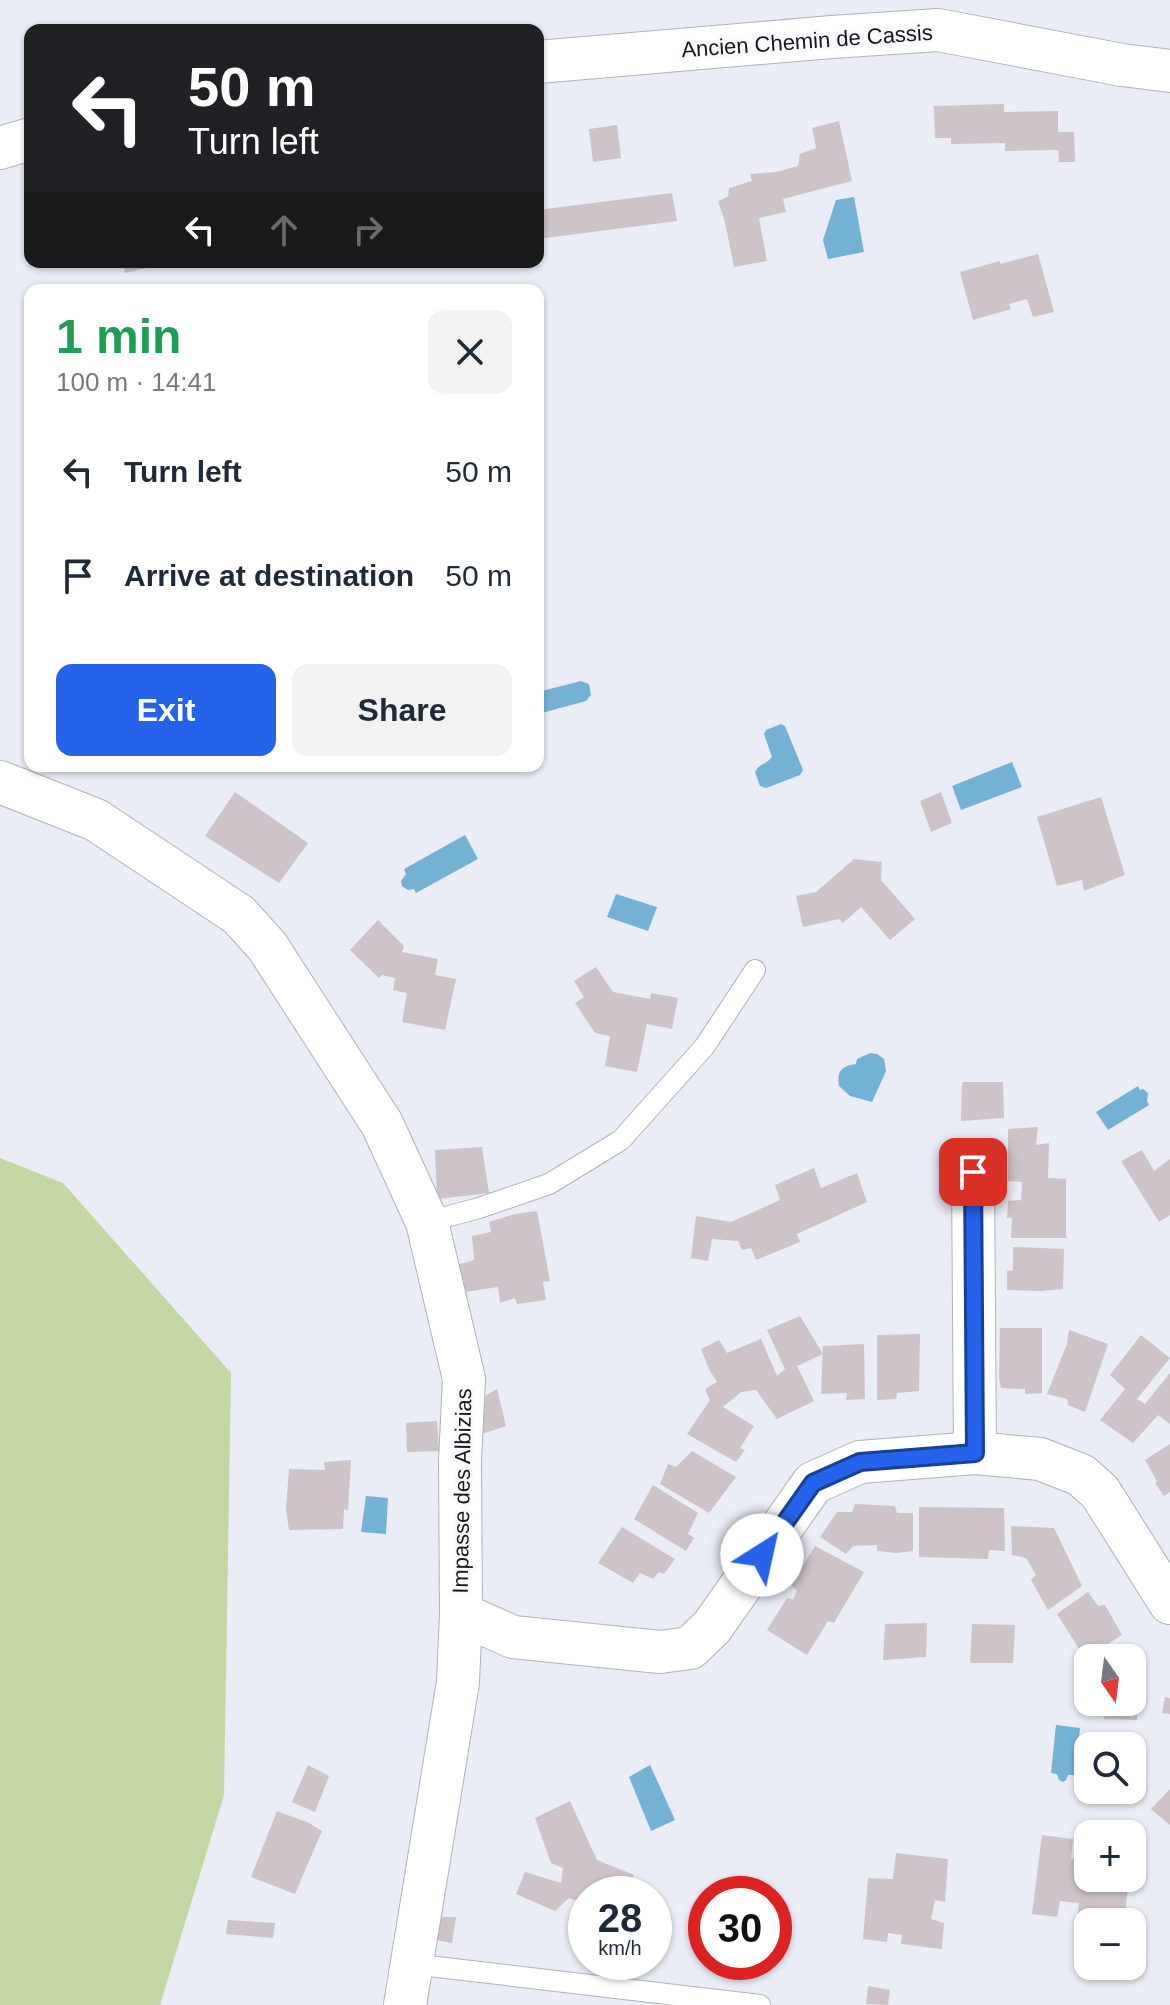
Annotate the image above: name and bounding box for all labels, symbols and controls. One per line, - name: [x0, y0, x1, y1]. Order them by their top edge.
- street label: Ancien Chemin de Cassis: [680, 20, 934, 62]
- text: 50 m: [188, 55, 316, 118]
- icon: left: [56, 56, 160, 160]
- text: Turn left: [188, 121, 319, 162]
- icon: left: [178, 208, 222, 252]
- icon: ahead: [262, 208, 306, 252]
- icon: right: [346, 208, 390, 252]
- text: 1 min: [56, 310, 181, 363]
- button: close: [428, 310, 512, 394]
- text: 100 m · 14:41: [56, 367, 216, 397]
- icon: left: [56, 450, 100, 494]
- text: Turn left: [124, 455, 242, 488]
- text: 50 m: [445, 455, 512, 488]
- icon: arrive: [56, 554, 100, 598]
- text: Arrive at destination: [124, 559, 414, 592]
- text: 50 m: [445, 559, 512, 592]
- button: Exit: [56, 664, 276, 756]
- button: Share: [292, 664, 512, 756]
- pin: [939, 1138, 1007, 1206]
- icon: arrive: [951, 1150, 995, 1194]
- street label: Impasse des Albizias: [448, 1388, 476, 1594]
- position arrow: [720, 1513, 804, 1597]
- north arrow: [1074, 1644, 1146, 1716]
- map controls: [1074, 1644, 1146, 1980]
- button: search: [1074, 1732, 1146, 1804]
- button: +: [1074, 1820, 1146, 1892]
- speed limit sign: 30: [688, 1876, 792, 1980]
- text: 28: [598, 1896, 642, 1940]
- button: −: [1074, 1908, 1146, 1980]
- text: km/h: [598, 1937, 642, 1959]

